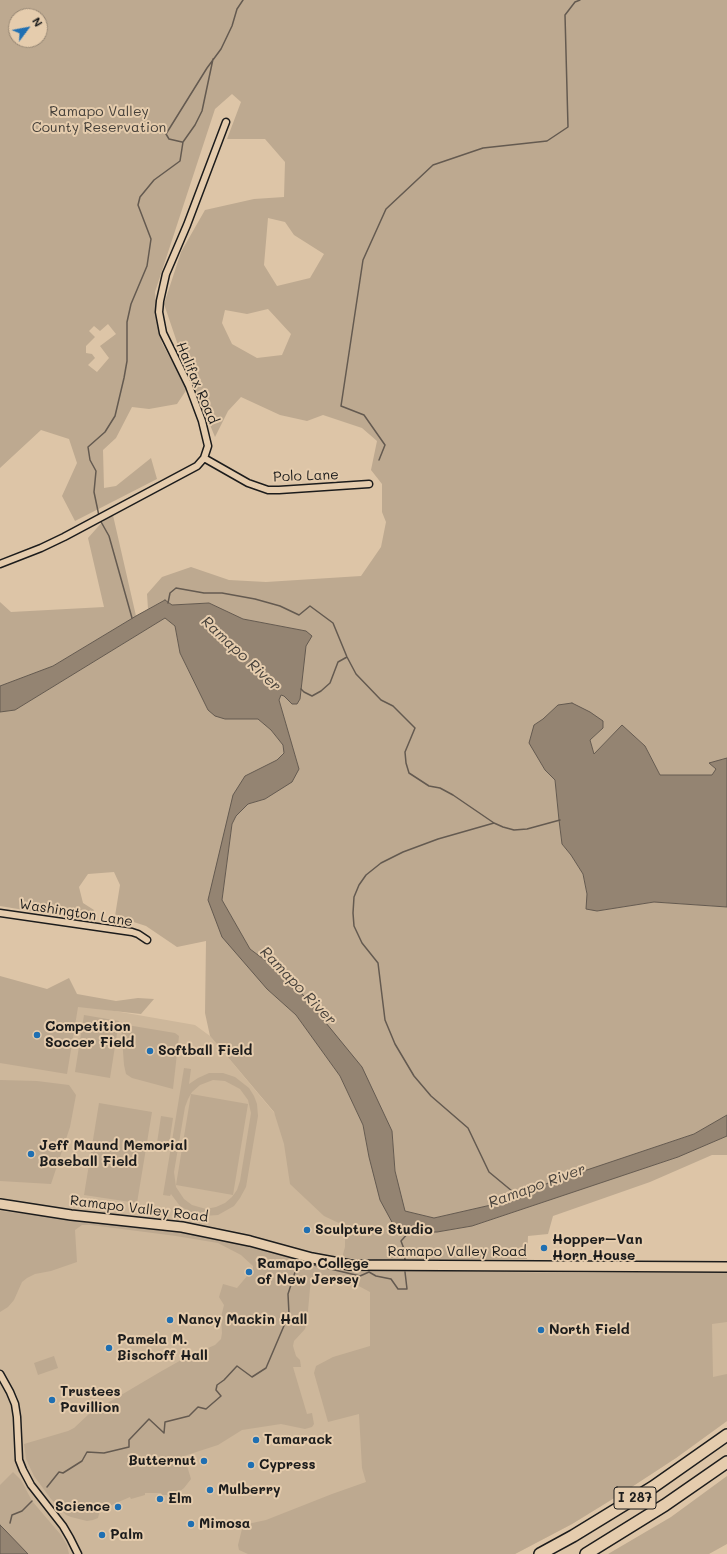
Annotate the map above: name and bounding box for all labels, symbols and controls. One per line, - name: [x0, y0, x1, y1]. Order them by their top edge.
- north arrow: [8, 8, 48, 48]
- text: N: [29, 14, 46, 29]
- park label: Ramapo Valley County Reservation: [32, 104, 166, 136]
- street label: Halifax Road: [172, 340, 222, 426]
- street label: Polo Lane: [273, 466, 339, 486]
- water label: Ramapo River: [198, 613, 284, 695]
- street label: Washington Lane: [18, 896, 134, 930]
- water label: Ramapo River: [256, 943, 340, 1029]
- place label: Competition Soccer Field: [45, 1019, 134, 1052]
- marker: Competition Soccer Field: [32, 1030, 42, 1040]
- place label: Softball Field: [158, 1043, 252, 1059]
- marker: Softball Field: [145, 1046, 155, 1056]
- place label: Jeff Maund Memorial Baseball Field: [39, 1138, 187, 1170]
- marker: Jeff Maund Memorial Baseball Field: [26, 1149, 36, 1159]
- water label: Ramapo River: [486, 1160, 588, 1212]
- street label: Ramapo Valley Road: [69, 1192, 209, 1226]
- place label: Sculpture Studio: [315, 1222, 433, 1238]
- marker: Sculpture Studio: [302, 1225, 312, 1235]
- place label: Hopper–Van Horn House: [552, 1232, 642, 1264]
- marker: Hopper–Van Horn House: [539, 1243, 549, 1253]
- street label: Ramapo Valley Road: [387, 1244, 527, 1260]
- place label: Ramapo College of New Jersey: [257, 1256, 369, 1288]
- marker: Ramapo College of New Jersey: [244, 1267, 254, 1277]
- place label: Nancy Mackin Hall: [178, 1312, 307, 1328]
- marker: Nancy Mackin Hall: [165, 1315, 175, 1325]
- place label: North Field: [549, 1322, 629, 1338]
- marker: North Field: [536, 1325, 546, 1335]
- place label: Pamela M. Bischoff Hall: [117, 1332, 208, 1364]
- marker: Pamela M. Bischoff Hall: [104, 1343, 114, 1353]
- place label: Trustees Pavillion: [60, 1384, 121, 1416]
- marker: Trustees Pavillion: [47, 1395, 57, 1405]
- place label: Tamarack: [264, 1432, 332, 1448]
- marker: Tamarack: [251, 1435, 261, 1445]
- place label: Butternut: [128, 1453, 196, 1469]
- marker: Butternut: [199, 1456, 209, 1466]
- place label: Cypress: [259, 1457, 316, 1473]
- marker: Cypress: [246, 1460, 256, 1470]
- place label: Mulberry: [218, 1482, 281, 1498]
- marker: Mulberry: [205, 1485, 215, 1495]
- road number: I 287: [614, 1487, 656, 1509]
- place label: Elm: [168, 1491, 192, 1507]
- marker: Elm: [155, 1494, 165, 1504]
- place label: Science: [55, 1499, 110, 1515]
- marker: Science: [113, 1502, 123, 1512]
- place label: Mimosa: [199, 1516, 250, 1532]
- marker: Mimosa: [186, 1519, 196, 1529]
- place label: Palm: [110, 1527, 143, 1543]
- marker: Palm: [97, 1530, 107, 1540]

